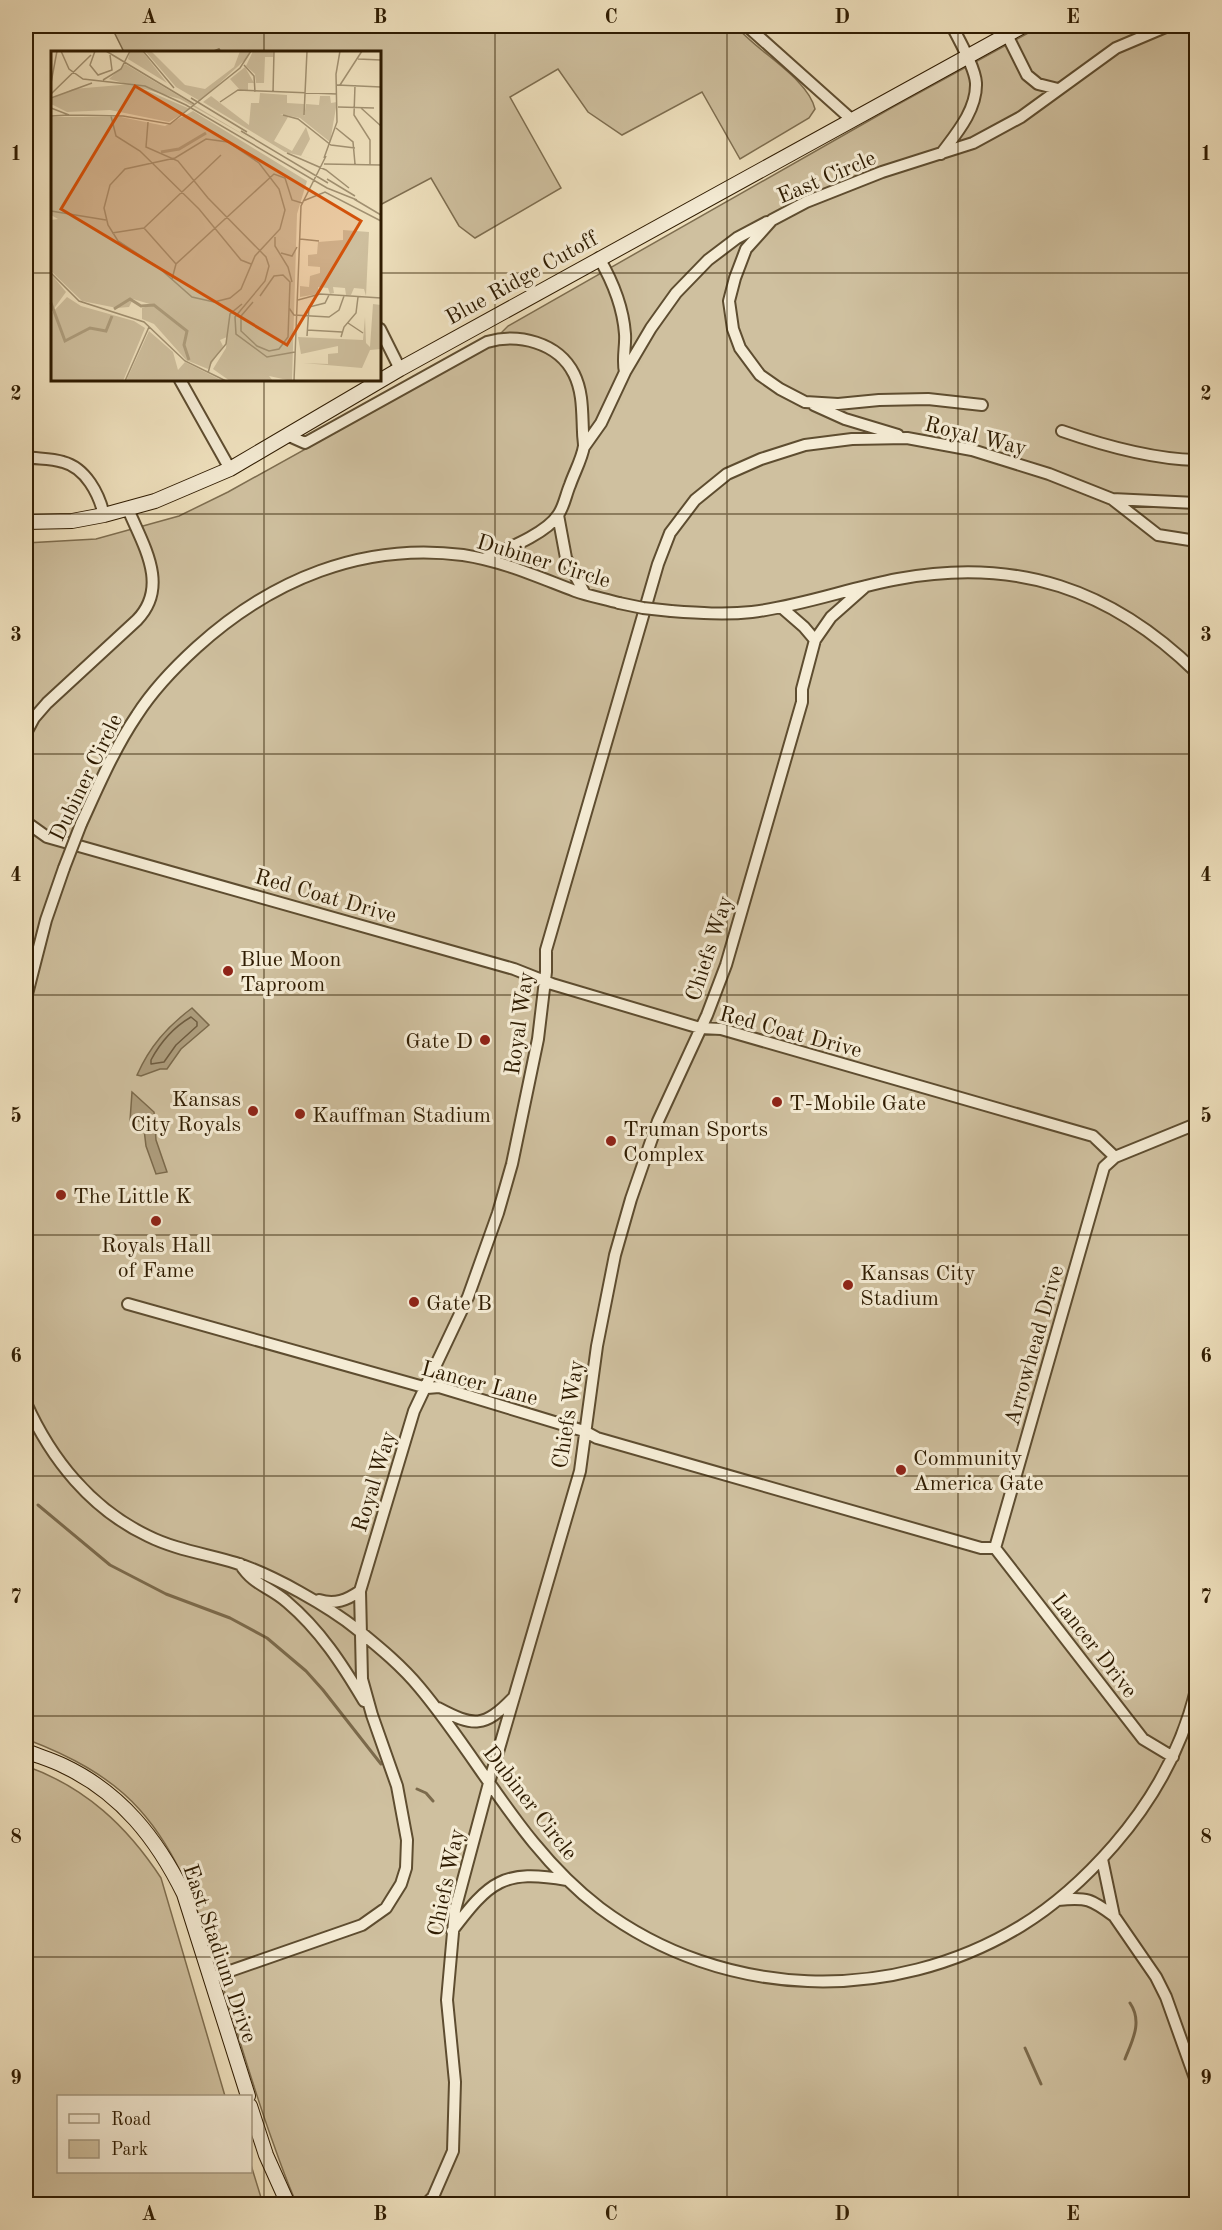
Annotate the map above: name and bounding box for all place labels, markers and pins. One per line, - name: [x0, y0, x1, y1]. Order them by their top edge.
- place label: Blue Moon Taproom: [240, 949, 341, 996]
- marker: Blue Moon Taproom: [221, 964, 235, 978]
- place label: Gate D: [405, 1031, 473, 1053]
- marker: Gate D: [478, 1033, 492, 1047]
- place label: Kansas City Royals: [131, 1089, 241, 1136]
- place label: T-Mobile Gate: [789, 1093, 926, 1115]
- marker: T-Mobile Gate: [770, 1095, 784, 1109]
- marker: Kansas City Royals: [246, 1104, 260, 1118]
- place label: Kauffman Stadium: [312, 1105, 491, 1127]
- marker: Kauffman Stadium: [293, 1107, 307, 1121]
- place label: Truman Sports Complex: [623, 1119, 768, 1166]
- marker: Truman Sports Complex: [604, 1134, 618, 1148]
- place label: The Little K: [73, 1186, 192, 1208]
- marker: The Little K: [54, 1188, 68, 1202]
- marker: Royals Hall of Fame: [149, 1214, 163, 1228]
- place label: Royals Hall of Fame: [101, 1235, 211, 1282]
- place label: Kansas City Stadium: [860, 1263, 976, 1310]
- marker: Kansas City Stadium: [841, 1278, 855, 1292]
- place label: Gate B: [426, 1293, 492, 1315]
- marker: Gate B: [407, 1295, 421, 1309]
- place label: Community America Gate: [913, 1448, 1044, 1495]
- marker: Community America Gate: [894, 1463, 908, 1477]

